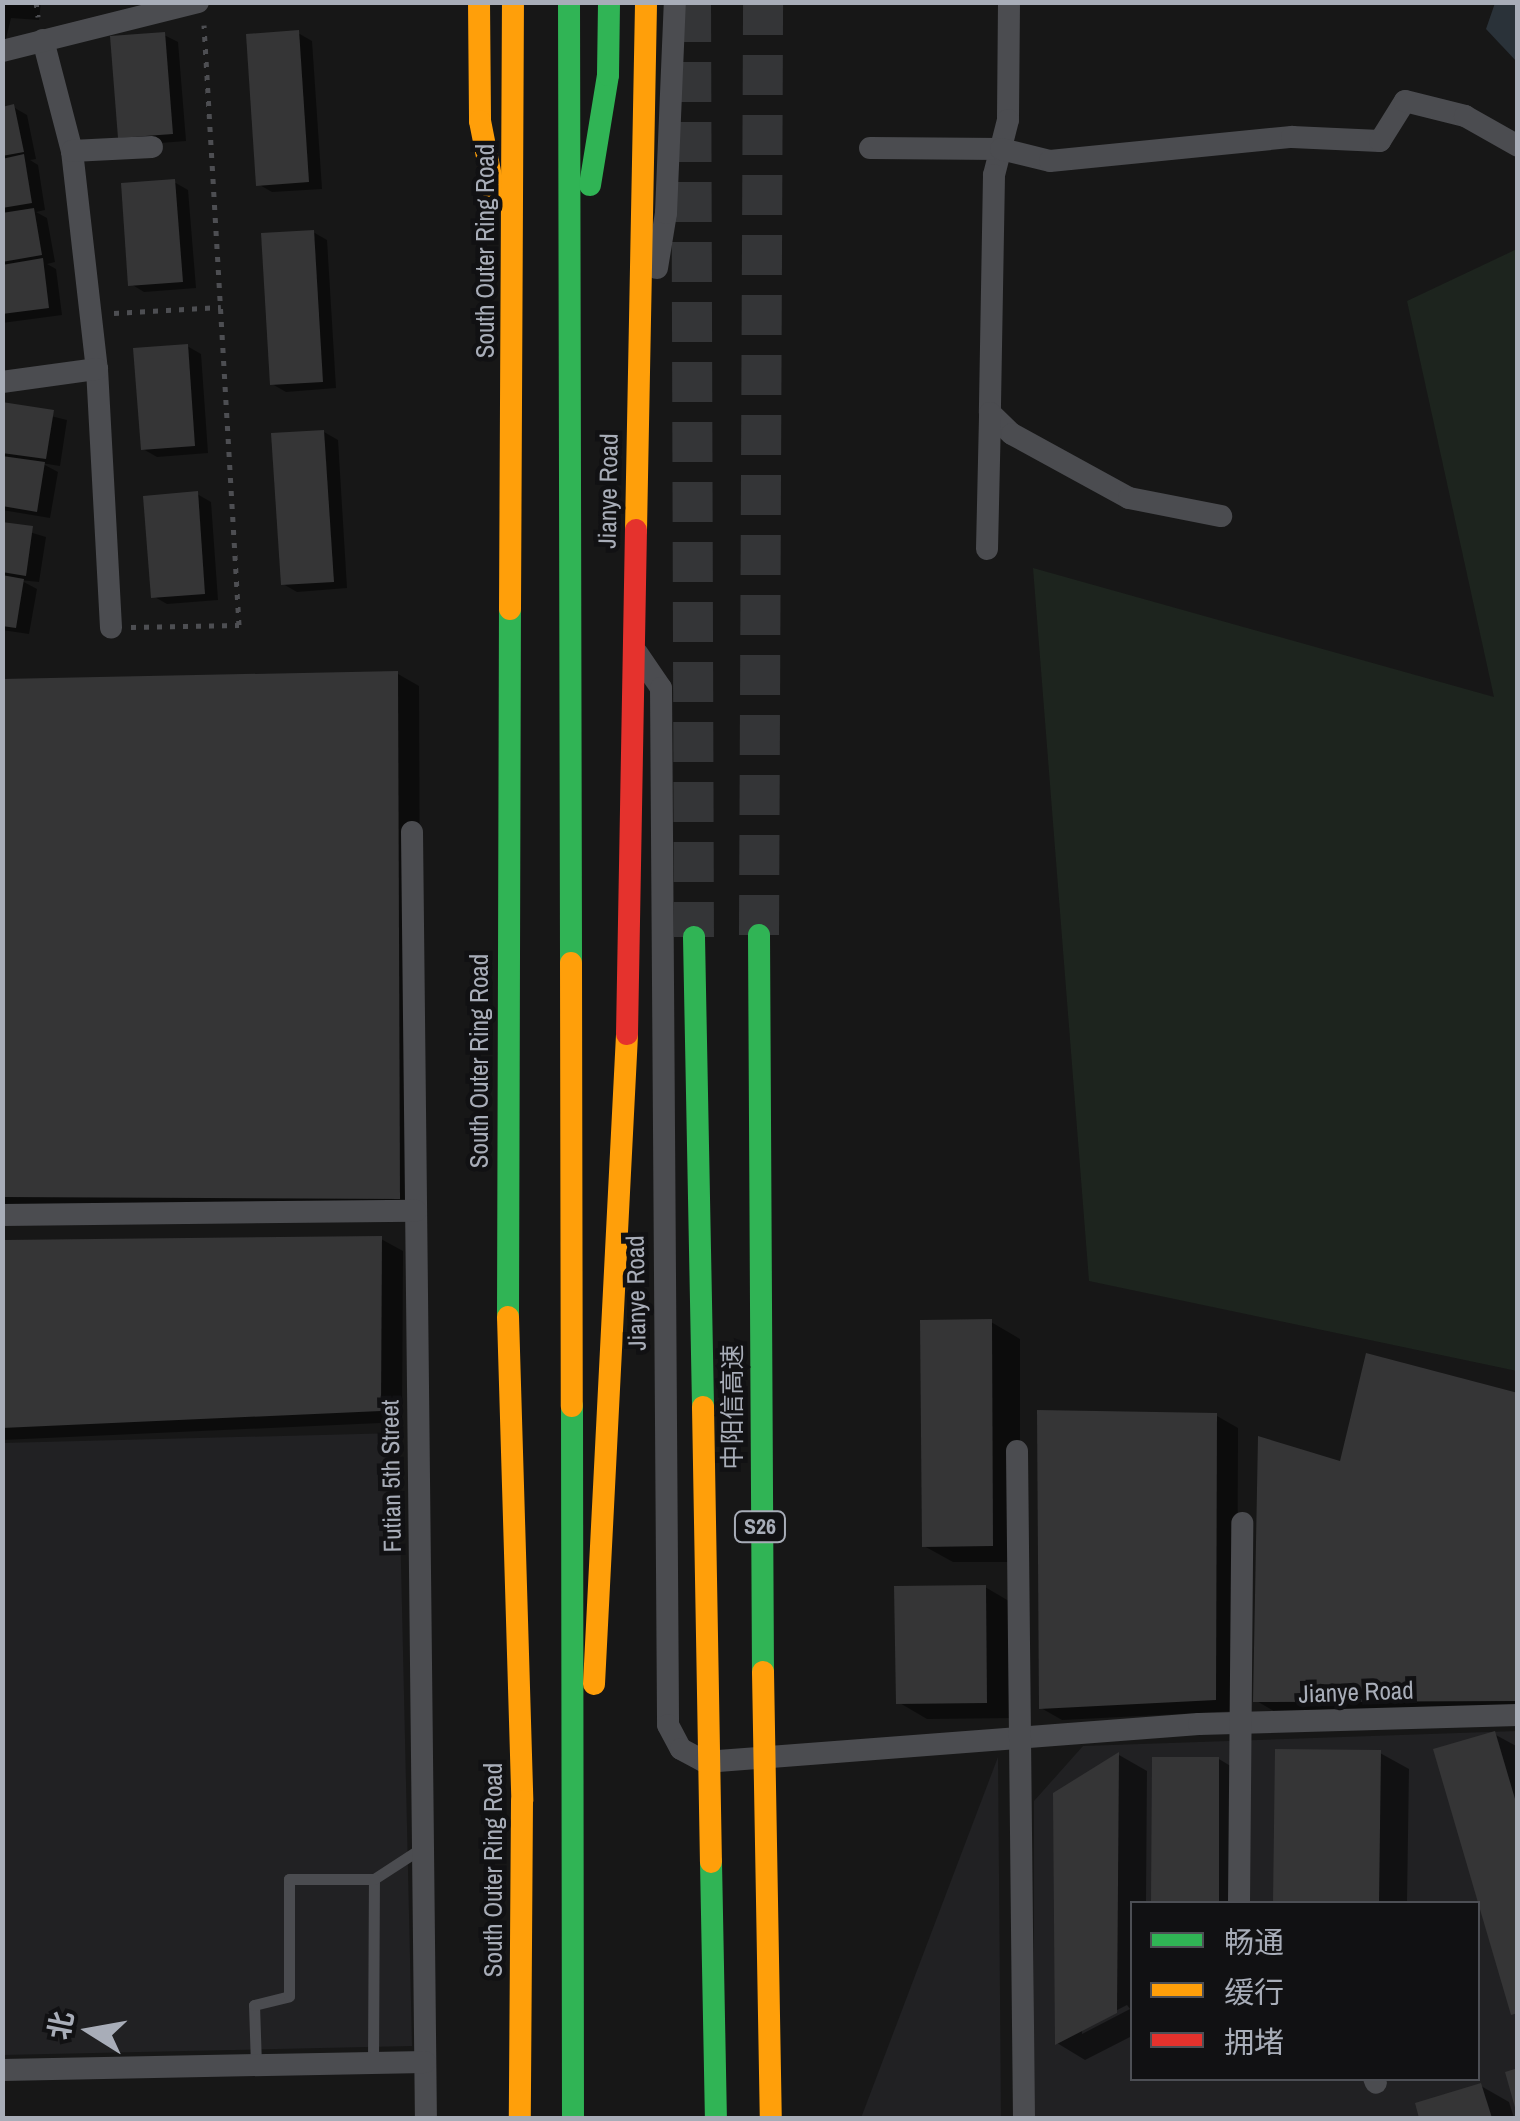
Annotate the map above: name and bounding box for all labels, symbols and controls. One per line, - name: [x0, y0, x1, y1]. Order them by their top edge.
- street label: South Outer Ring Road: [470, 144, 500, 358]
- street label: Jianye Road: [592, 433, 624, 549]
- street label: South Outer Ring Road: [464, 954, 494, 1168]
- street label: Jianye Road: [620, 1235, 652, 1351]
- street label: 中阳信高速: [717, 1345, 747, 1469]
- street label: Futian 5th Street: [375, 1399, 407, 1553]
- road number: S26: [732, 1510, 788, 1544]
- street label: Jianye Road: [1298, 1675, 1414, 1709]
- street label: South Outer Ring Road: [478, 1763, 508, 1977]
- legend: [1130, 1901, 1480, 2081]
- text: 畅通: [1224, 1922, 1284, 1962]
- text: 缓行: [1224, 1972, 1284, 2012]
- north arrow: [40, 1981, 140, 2081]
- text: 北: [39, 2008, 82, 2043]
- text: 拥堵: [1224, 2022, 1284, 2062]

